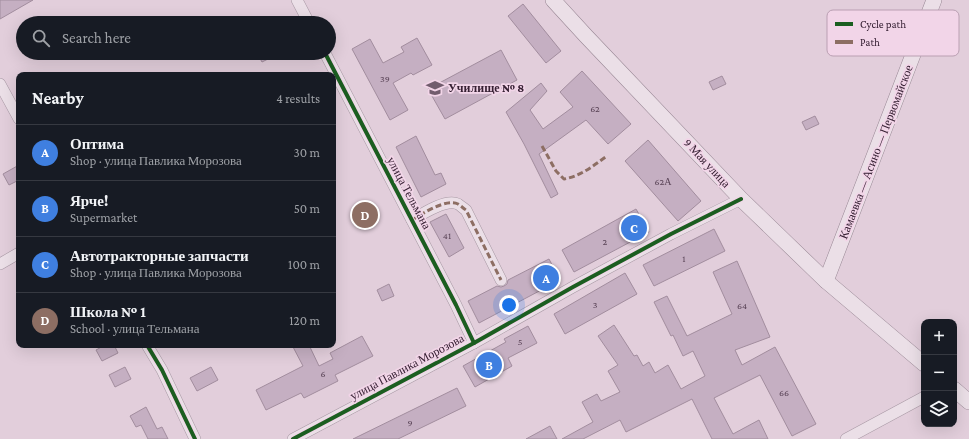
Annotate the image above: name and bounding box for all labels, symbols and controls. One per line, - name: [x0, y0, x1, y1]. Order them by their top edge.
- legend: [827, 10, 959, 56]
- search box: [16, 16, 336, 60]
- text: Cycle path: [860, 18, 906, 31]
- icon: search: [30, 27, 52, 49]
- text: Search here: [62, 30, 131, 46]
- text: Path: [860, 36, 880, 48]
- street label: Камаевка — Асино — Первомайское: [836, 63, 916, 241]
- house number: 39: [380, 73, 390, 84]
- school or university icon: Училище № 8: [425, 78, 445, 98]
- place label: Училище № 8: [448, 81, 524, 95]
- text: Nearby: [32, 89, 84, 108]
- text: 4 results: [276, 91, 320, 106]
- house number: 62: [590, 103, 600, 114]
- text: Оптима: [70, 136, 124, 152]
- street label: 9 Мая улица: [681, 136, 734, 191]
- text: A: [41, 145, 49, 160]
- text: 30 m: [294, 145, 320, 160]
- text: Shop · улица Павлика Морозова: [70, 153, 242, 168]
- street label: улица Тельмана: [384, 154, 434, 232]
- house number: 62А: [655, 176, 672, 187]
- text: Ярче!: [70, 193, 108, 209]
- pin: D: [352, 200, 378, 230]
- text: B: [41, 201, 49, 216]
- text: 50 m: [294, 201, 320, 216]
- text: Supermarket: [70, 210, 137, 225]
- pin: C: [621, 213, 647, 243]
- house number: 41: [443, 230, 451, 241]
- house number: 2: [603, 236, 608, 247]
- text: Автотракторные запчасти: [70, 248, 249, 264]
- house number: 1: [682, 253, 686, 264]
- text: C: [41, 257, 49, 272]
- text: 100 m: [288, 257, 320, 272]
- pin: A: [533, 263, 559, 293]
- text: Shop · улица Павлика Морозова: [70, 265, 242, 280]
- your location: [499, 295, 519, 315]
- house number: 3: [593, 299, 598, 310]
- house number: 64: [737, 300, 747, 311]
- text: Школа № 1: [70, 304, 146, 320]
- text: D: [41, 313, 49, 328]
- text: 120 m: [289, 313, 320, 328]
- map controls: [921, 319, 957, 427]
- button: +: [921, 319, 957, 355]
- text: School · улица Тельмана: [70, 321, 200, 336]
- street label: улица Павлика Морозова: [348, 331, 467, 403]
- house number: 5: [518, 336, 523, 347]
- pin: B: [476, 350, 502, 380]
- button: −: [921, 355, 957, 391]
- house number: 6: [320, 368, 326, 379]
- house number: 66: [779, 387, 789, 398]
- button: layers: [921, 391, 957, 427]
- house number: 9: [407, 417, 413, 428]

